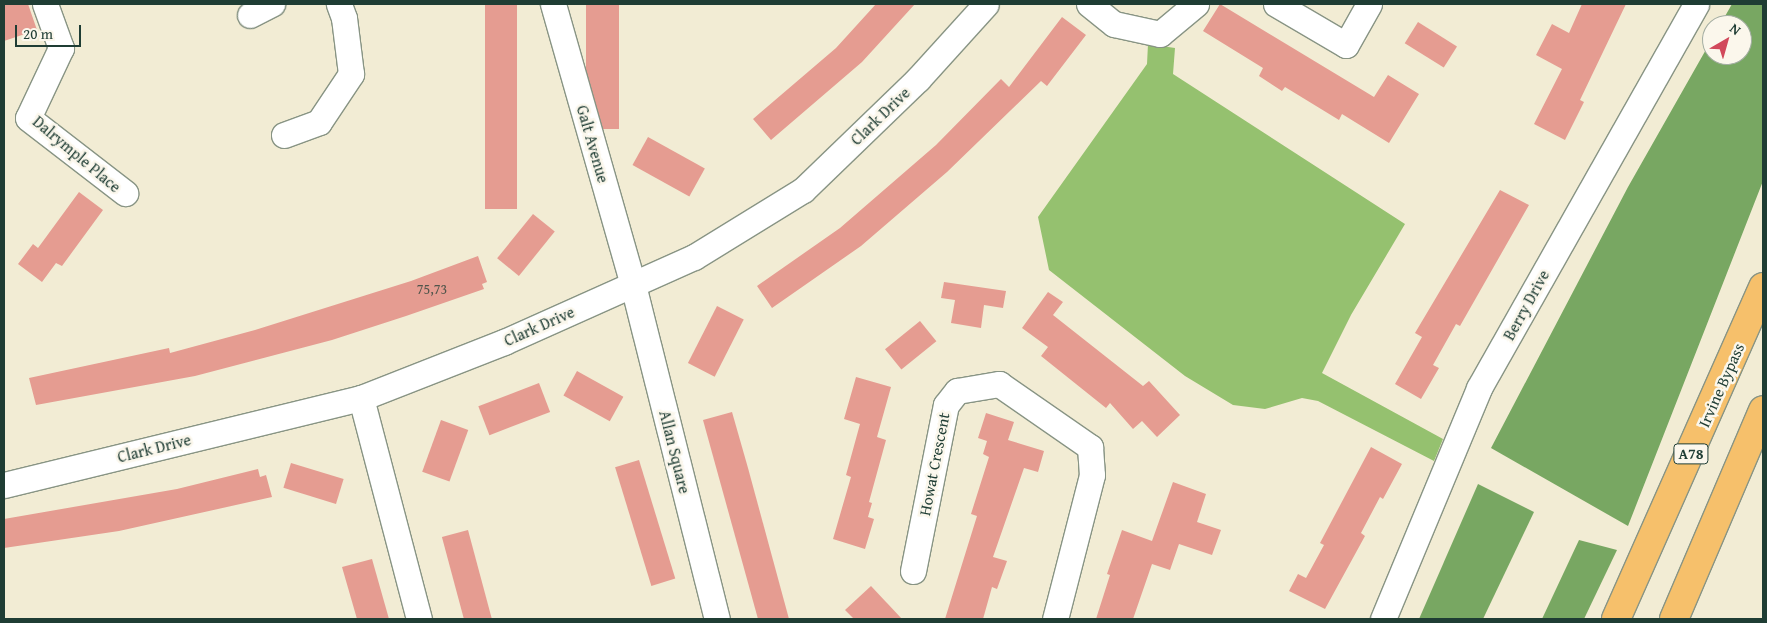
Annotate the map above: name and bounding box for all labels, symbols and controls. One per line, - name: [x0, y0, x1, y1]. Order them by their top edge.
- scale bar: [18, 15, 84, 47]
- north arrow: [1702, 15, 1752, 65]
- text: N: [1726, 18, 1745, 40]
- text: 20 m: [23, 23, 53, 44]
- street label: Clark Drive: [846, 83, 914, 149]
- street label: Galt Avenue: [573, 103, 613, 185]
- street label: Dalrymple Place: [29, 112, 125, 196]
- street label: Berry Drive: [1499, 267, 1553, 343]
- house number: 75,73: [417, 281, 447, 297]
- street label: Clark Drive: [501, 302, 577, 350]
- street label: Irvine Bypass: [1694, 340, 1748, 430]
- street label: Allan Square: [655, 408, 695, 496]
- street label: Howat Crescent: [915, 411, 953, 517]
- street label: Clark Drive: [115, 430, 193, 466]
- road number: A78: [1672, 442, 1710, 466]

